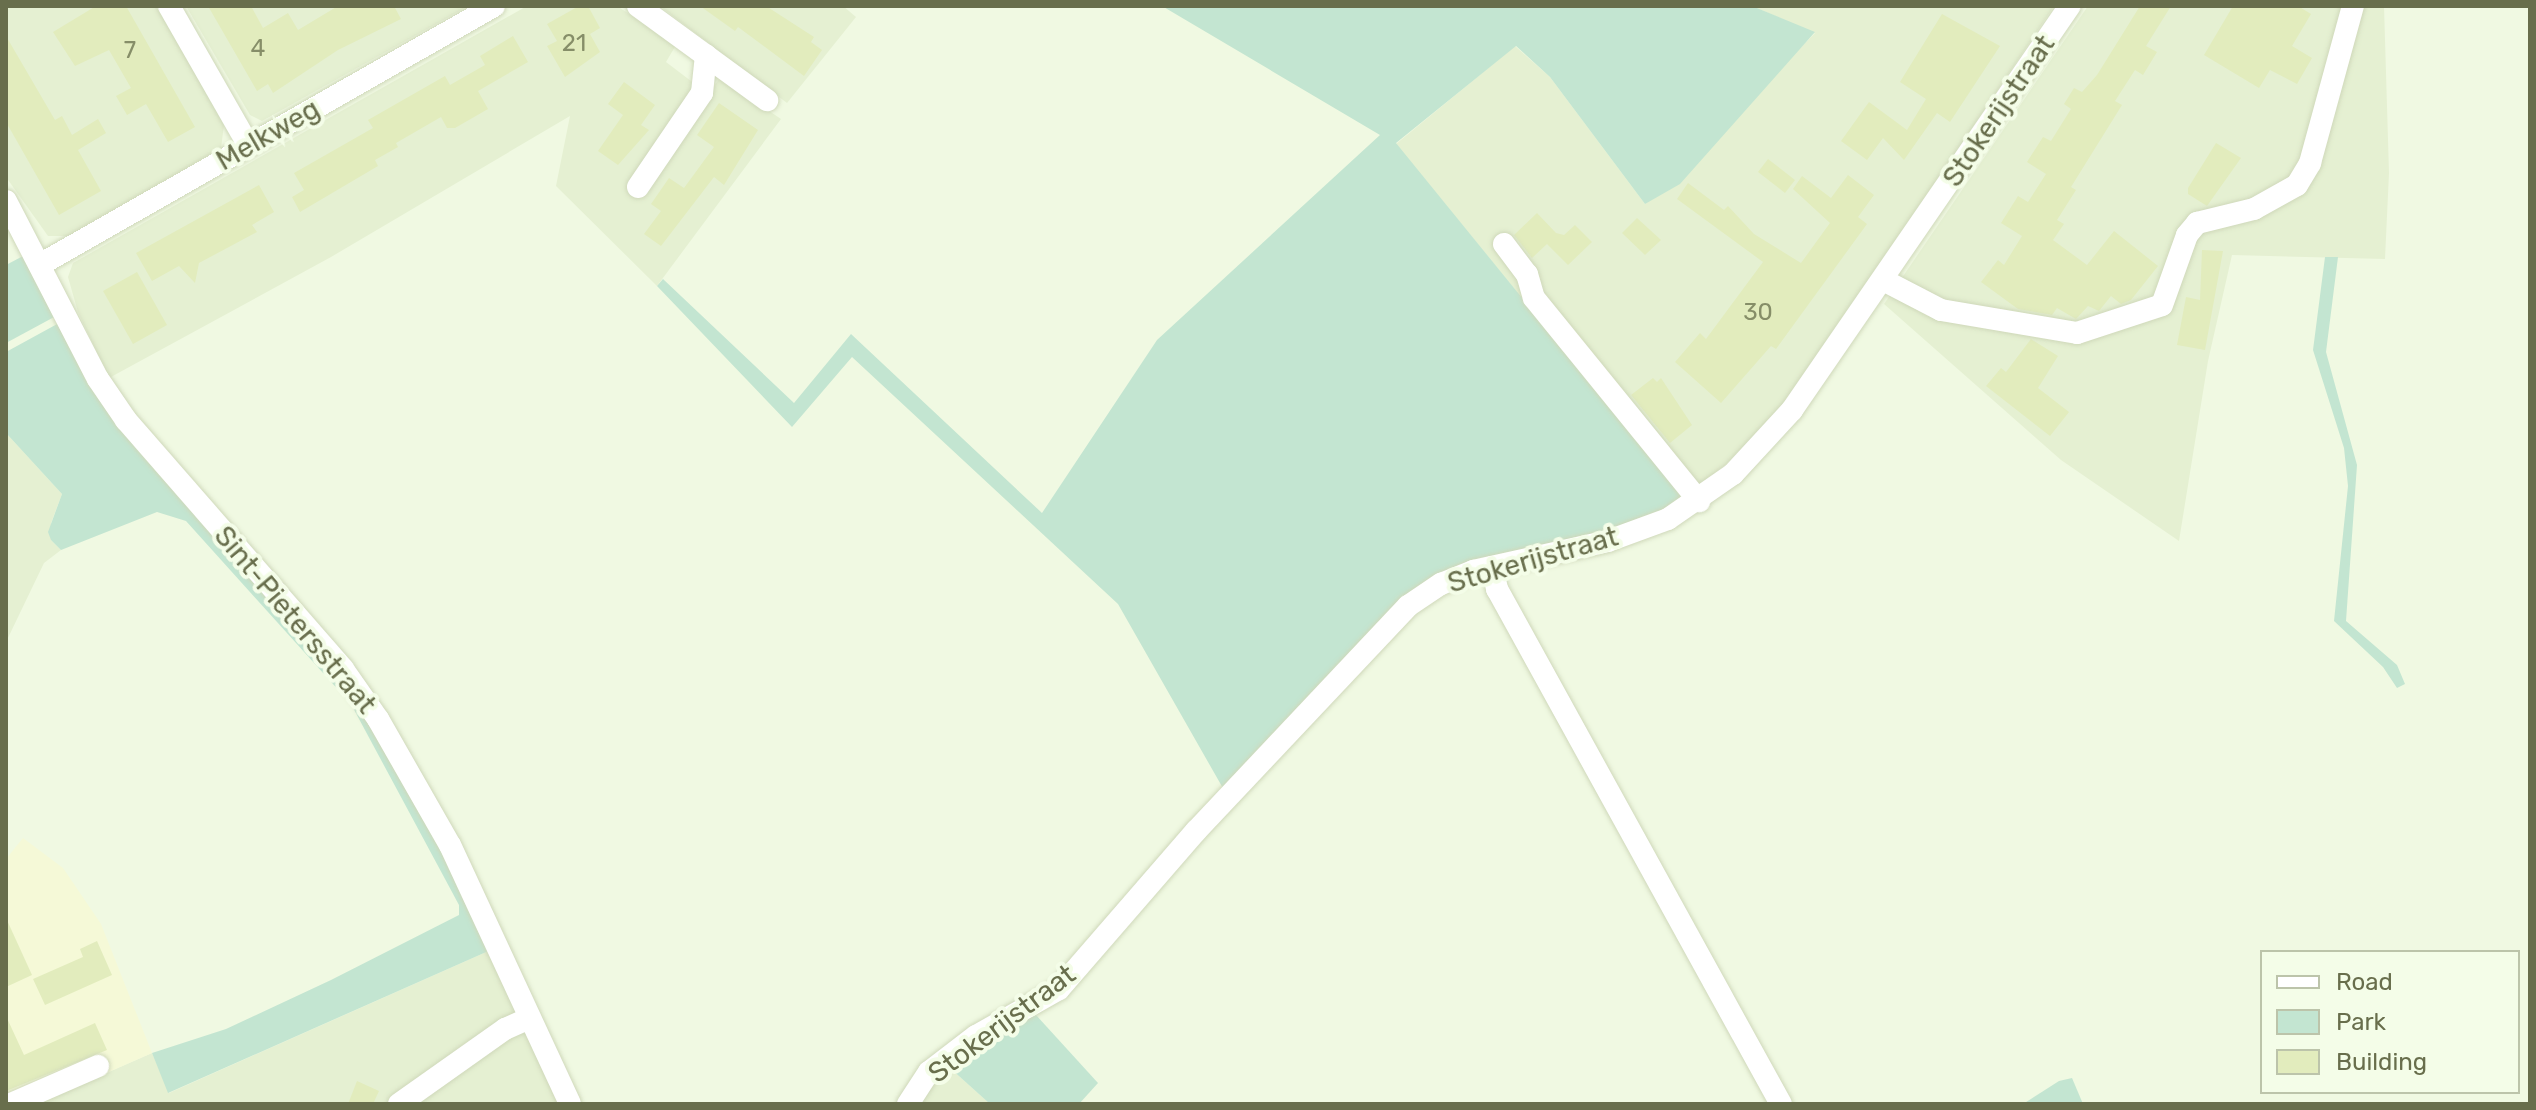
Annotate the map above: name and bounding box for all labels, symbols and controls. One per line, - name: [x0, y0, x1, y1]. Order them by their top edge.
- street label: Stokerijstraat: [1936, 29, 2062, 193]
- house number: 21: [562, 30, 586, 58]
- house number: 4: [251, 35, 265, 63]
- house number: 7: [124, 37, 136, 65]
- street label: Melkweg: [210, 92, 326, 178]
- house number: 30: [1743, 299, 1773, 327]
- street label: Sint-Pietersstraat: [207, 519, 383, 721]
- street label: Stokerijstraat: [1444, 520, 1622, 600]
- legend: [2260, 950, 2520, 1094]
- street label: Stokerijstraat: [922, 958, 1082, 1090]
- text: Road: [2336, 968, 2393, 996]
- text: Park: [2336, 1008, 2386, 1036]
- text: Building: [2336, 1048, 2427, 1076]

